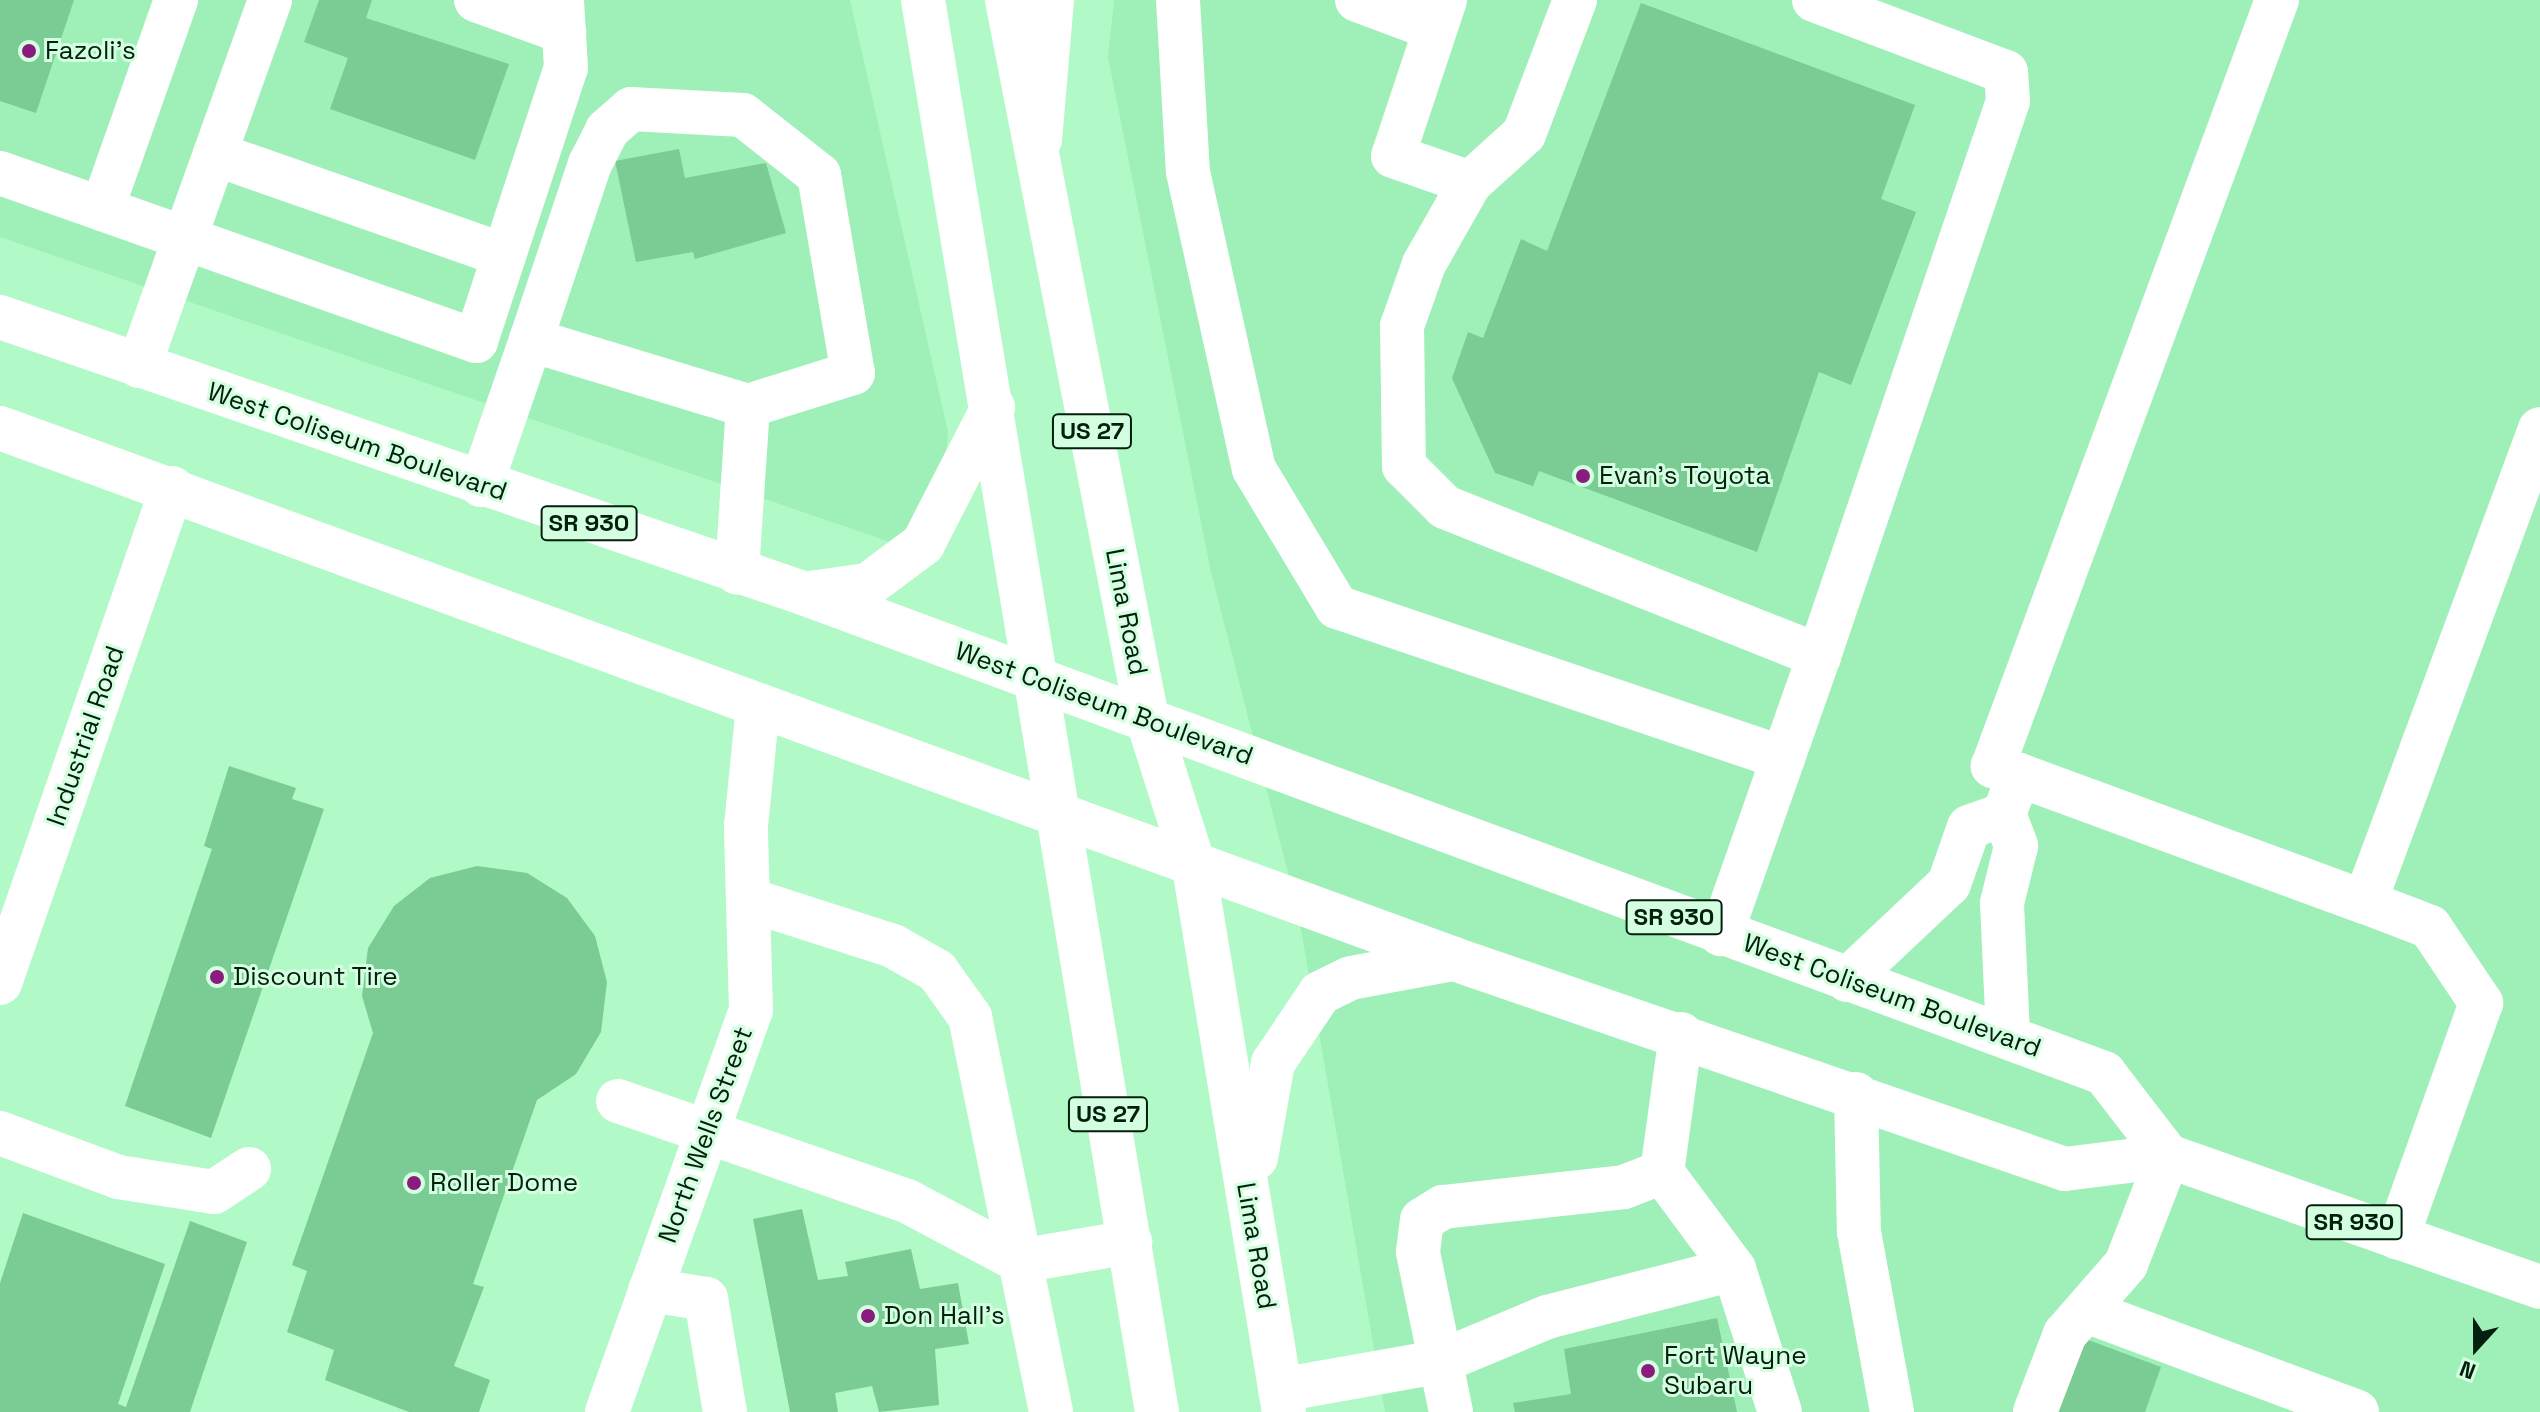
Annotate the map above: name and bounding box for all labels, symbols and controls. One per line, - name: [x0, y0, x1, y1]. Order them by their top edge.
- place label: Fazoli's: [45, 35, 136, 67]
- marker: Fazoli's: [20, 42, 38, 60]
- street label: West Coliseum Boulevard: [203, 376, 511, 508]
- road number: US 27: [1050, 411, 1134, 451]
- place label: Evan's Toyota: [1599, 460, 1771, 492]
- marker: Evan's Toyota: [1574, 467, 1592, 485]
- road number: SR 930: [539, 503, 639, 543]
- street label: Lima Road: [1098, 546, 1154, 678]
- street label: West Coliseum Boulevard: [951, 636, 1257, 772]
- street label: Industrial Road: [41, 642, 131, 830]
- road number: SR 930: [1624, 897, 1724, 937]
- street label: West Coliseum Boulevard: [1739, 928, 2045, 1064]
- place label: Discount Tire: [233, 961, 398, 993]
- marker: Discount Tire: [208, 968, 226, 986]
- street label: North Wells Street: [652, 1022, 760, 1248]
- road number: US 27: [1066, 1094, 1150, 1134]
- place label: Roller Dome: [430, 1167, 578, 1199]
- marker: Roller Dome: [405, 1174, 423, 1192]
- street label: Lima Road: [1229, 1180, 1283, 1312]
- road number: SR 930: [2304, 1202, 2404, 1242]
- place label: Don Hall's: [884, 1300, 1005, 1332]
- marker: Don Hall's: [859, 1307, 877, 1325]
- north arrow: [2436, 1308, 2516, 1388]
- place label: Fort Wayne Subaru: [1664, 1340, 1807, 1402]
- text: N: [2455, 1355, 2479, 1386]
- marker: Fort Wayne Subaru: [1639, 1362, 1657, 1380]

